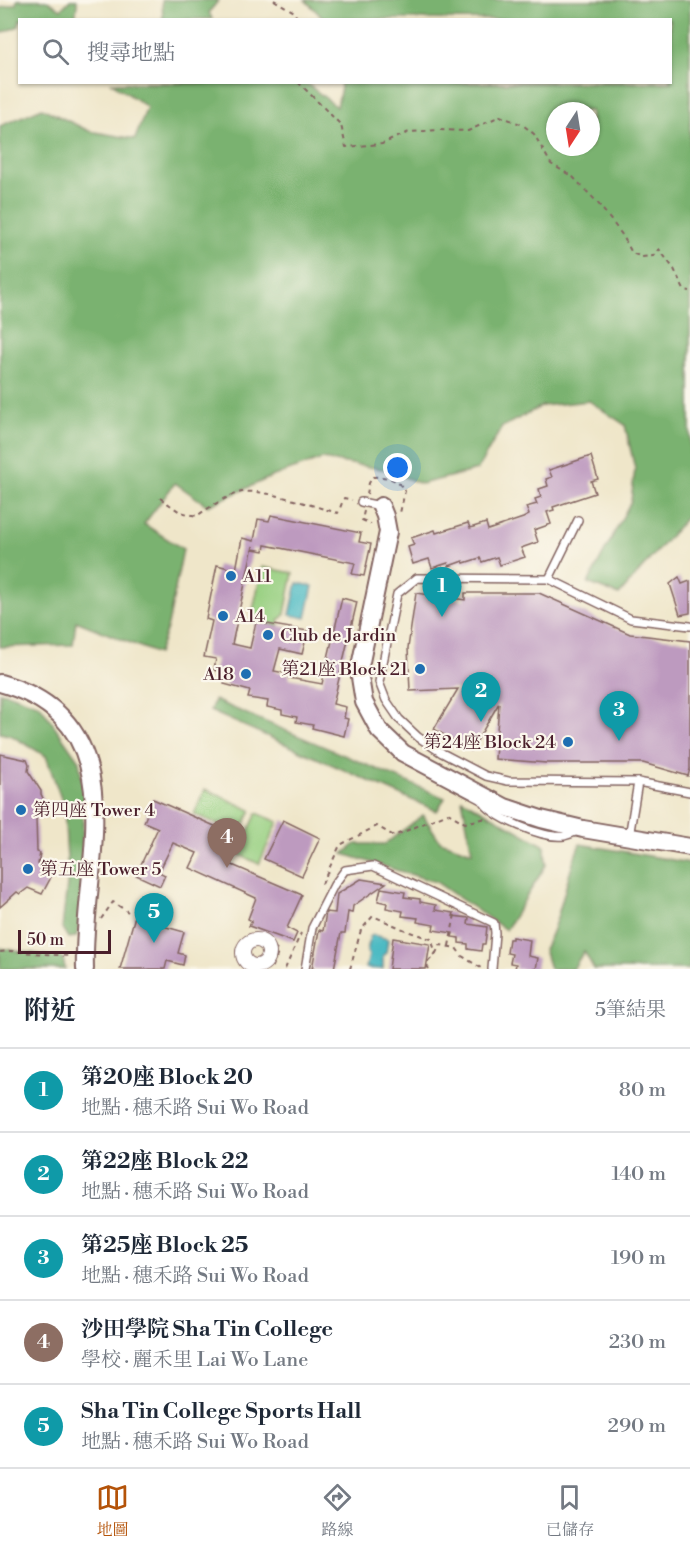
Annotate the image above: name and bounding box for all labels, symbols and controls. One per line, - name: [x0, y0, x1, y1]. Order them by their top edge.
- search box: [18, 18, 672, 84]
- icon: search: [39, 35, 72, 68]
- text: 搜尋地點: [87, 40, 175, 67]
- north arrow: [546, 102, 600, 156]
- your location: [383, 453, 412, 482]
- place label: A11: [242, 565, 272, 588]
- pin: 1: [422, 568, 462, 617]
- marker: A11: [224, 569, 238, 583]
- place label: A14: [234, 605, 265, 628]
- marker: A14: [216, 609, 230, 623]
- place label: Club de Jardin: [280, 624, 396, 647]
- marker: Club de Jardin: [261, 628, 275, 642]
- place label: 第21座 Block 21: [282, 658, 408, 681]
- marker: 第21座 Block 21: [413, 662, 427, 676]
- place label: A18: [202, 663, 234, 686]
- marker: A18: [239, 667, 253, 681]
- pin: 2: [462, 672, 500, 722]
- pin: 3: [600, 692, 638, 741]
- place label: 第24座 Block 24: [424, 731, 556, 754]
- marker: 第24座 Block 24: [561, 735, 575, 749]
- place label: 第四座 Tower 4: [33, 799, 155, 822]
- marker: 第四座 Tower 4: [14, 803, 28, 817]
- pin: 4: [208, 818, 246, 868]
- place label: 第五座 Tower 5: [40, 858, 161, 881]
- marker: 第五座 Tower 5: [21, 862, 35, 876]
- pin: 5: [134, 894, 174, 943]
- scale bar: [18, 927, 111, 954]
- text: 50 m: [27, 930, 64, 950]
- text: 附近: [24, 995, 76, 1027]
- text: 5筆結果: [595, 998, 666, 1023]
- text: 第20座 Block 20: [81, 1064, 253, 1091]
- text: 1: [39, 1078, 48, 1103]
- text: 80 m: [619, 1078, 666, 1103]
- text: 地點 · 穗禾路 Sui Wo Road: [81, 1096, 309, 1121]
- text: 第22座 Block 22: [81, 1148, 249, 1175]
- text: 2: [37, 1162, 50, 1187]
- text: 140 m: [611, 1162, 666, 1187]
- text: 地點 · 穗禾路 Sui Wo Road: [81, 1180, 309, 1205]
- text: 第25座 Block 25: [81, 1232, 248, 1259]
- text: 3: [37, 1246, 50, 1271]
- text: 190 m: [611, 1246, 666, 1271]
- text: 地點 · 穗禾路 Sui Wo Road: [81, 1264, 309, 1289]
- text: 沙田學院 Sha Tin College: [81, 1316, 333, 1343]
- text: 4: [37, 1330, 50, 1355]
- text: 230 m: [609, 1330, 666, 1355]
- text: 學校 · 麗禾里 Lai Wo Lane: [81, 1348, 308, 1373]
- text: Sha Tin College Sports Hall: [81, 1398, 362, 1425]
- text: 5: [37, 1414, 50, 1439]
- text: 290 m: [608, 1414, 666, 1439]
- text: 地點 · 穗禾路 Sui Wo Road: [81, 1430, 309, 1455]
- tab: 地圖: [96, 1481, 129, 1540]
- tab: 路線: [321, 1481, 354, 1540]
- tab: 已儲存: [546, 1481, 594, 1540]

